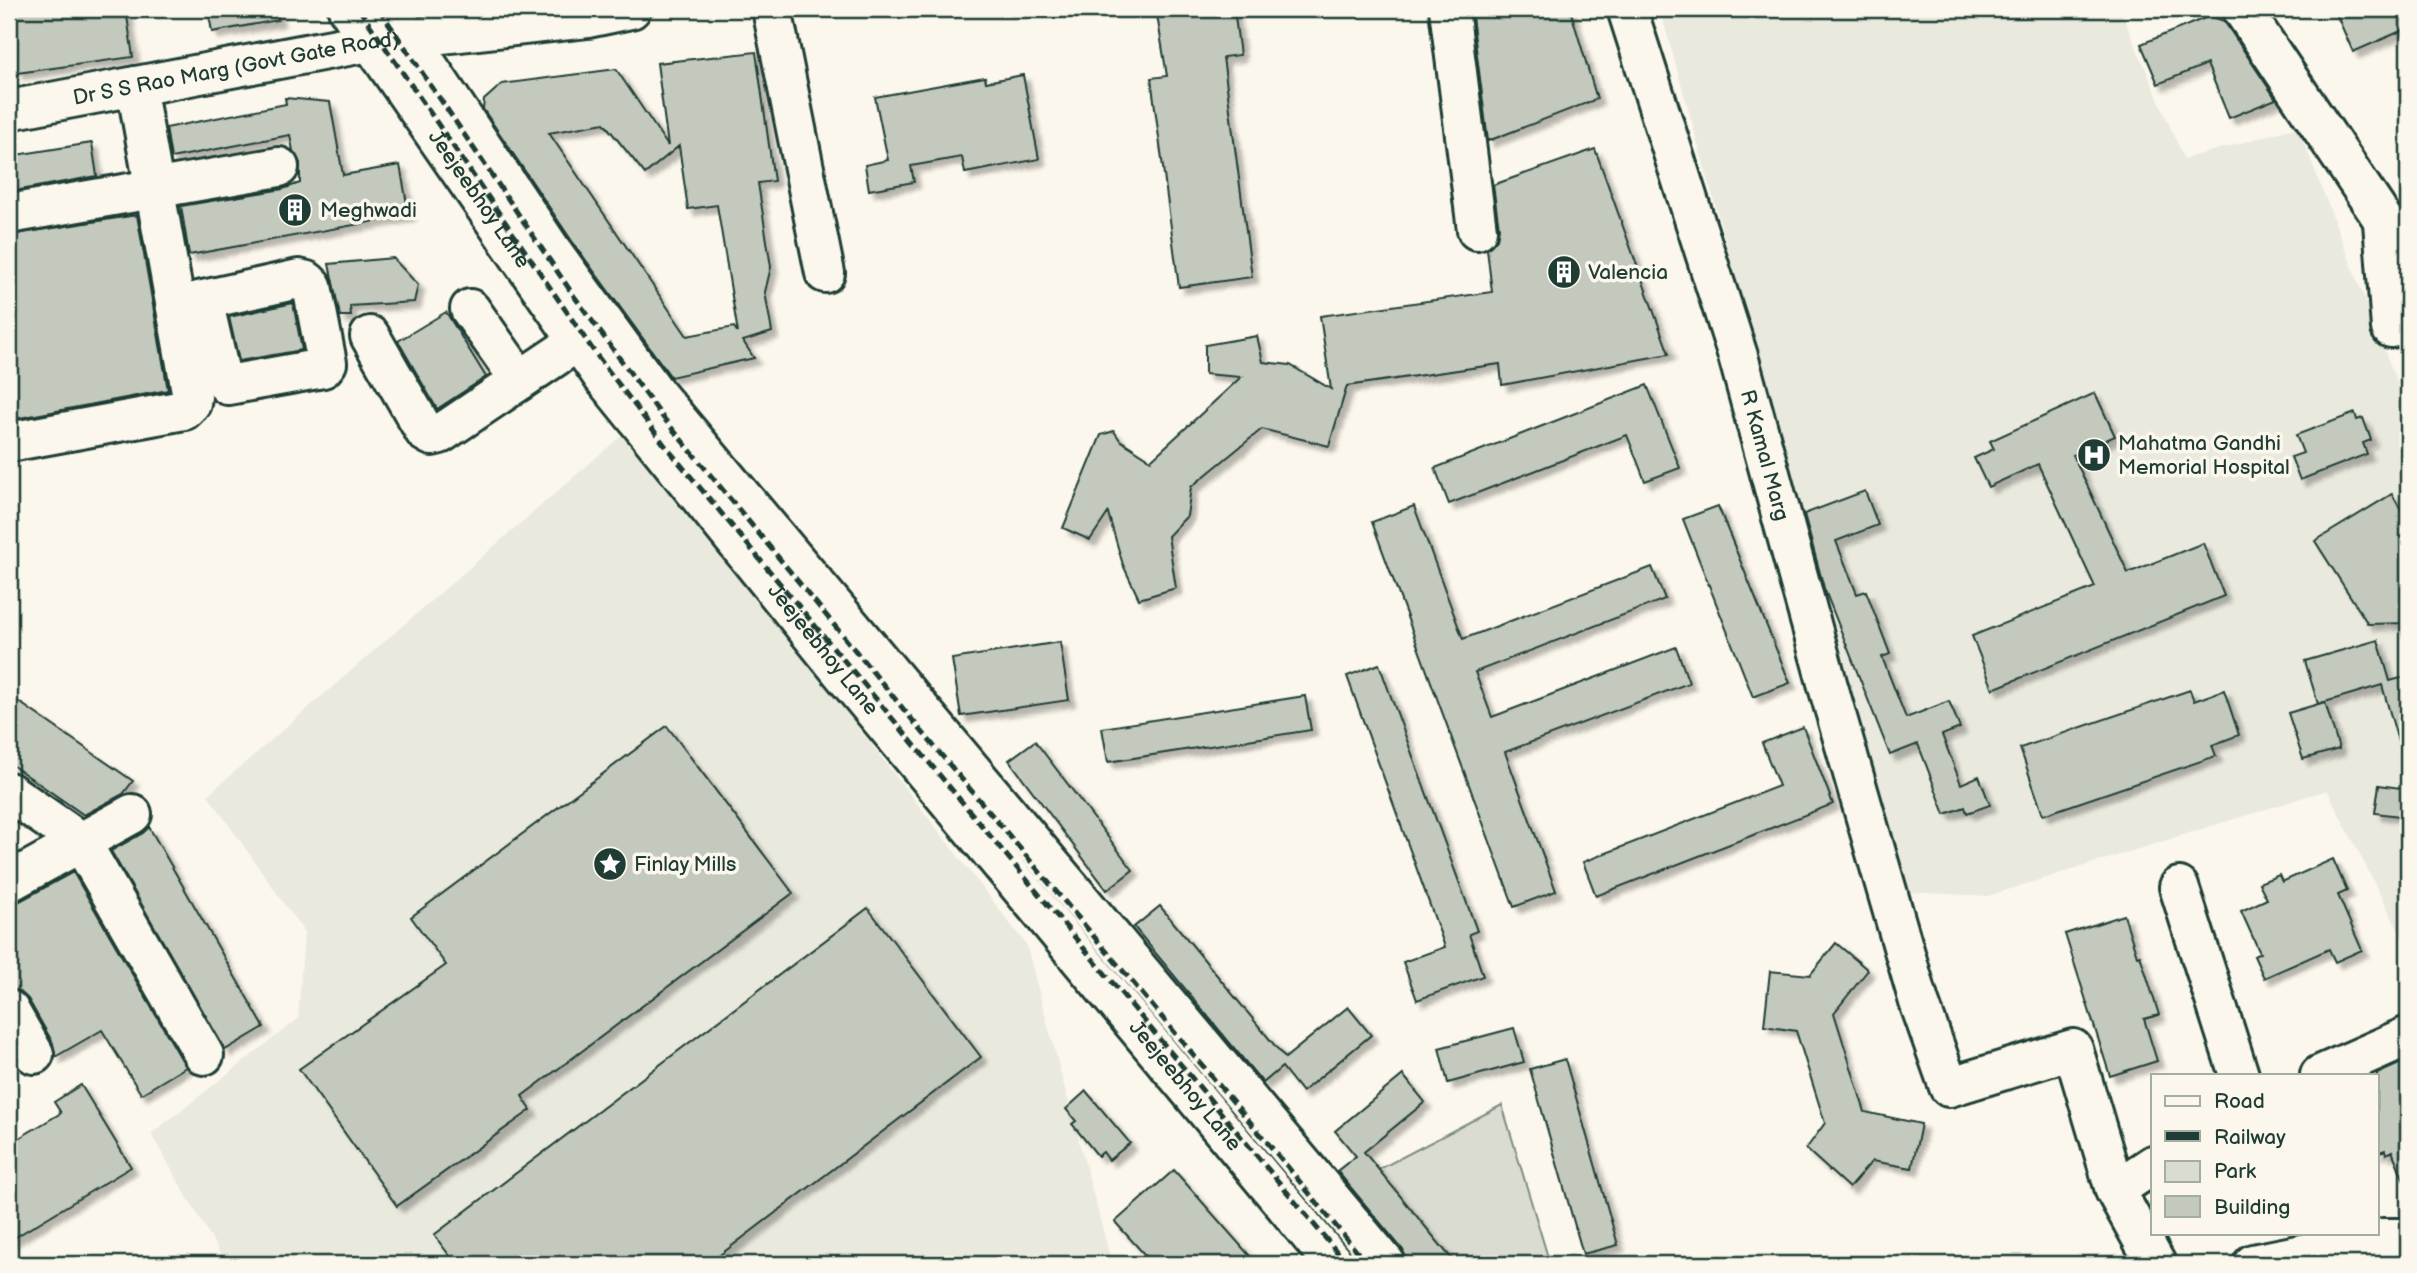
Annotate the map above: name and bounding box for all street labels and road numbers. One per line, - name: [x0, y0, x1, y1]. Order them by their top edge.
- street label: Dr S S Rao Marg (Govt Gate Road): [71, 26, 401, 110]
- street label: Jeejeebhoy Lane: [423, 125, 536, 273]
- street label: R Kamal Marg: [1735, 387, 1795, 523]
- street label: Jeejeebhoy Lane: [763, 579, 884, 720]
- street label: Jeejeebhoy Lane: [1124, 1015, 1247, 1156]

